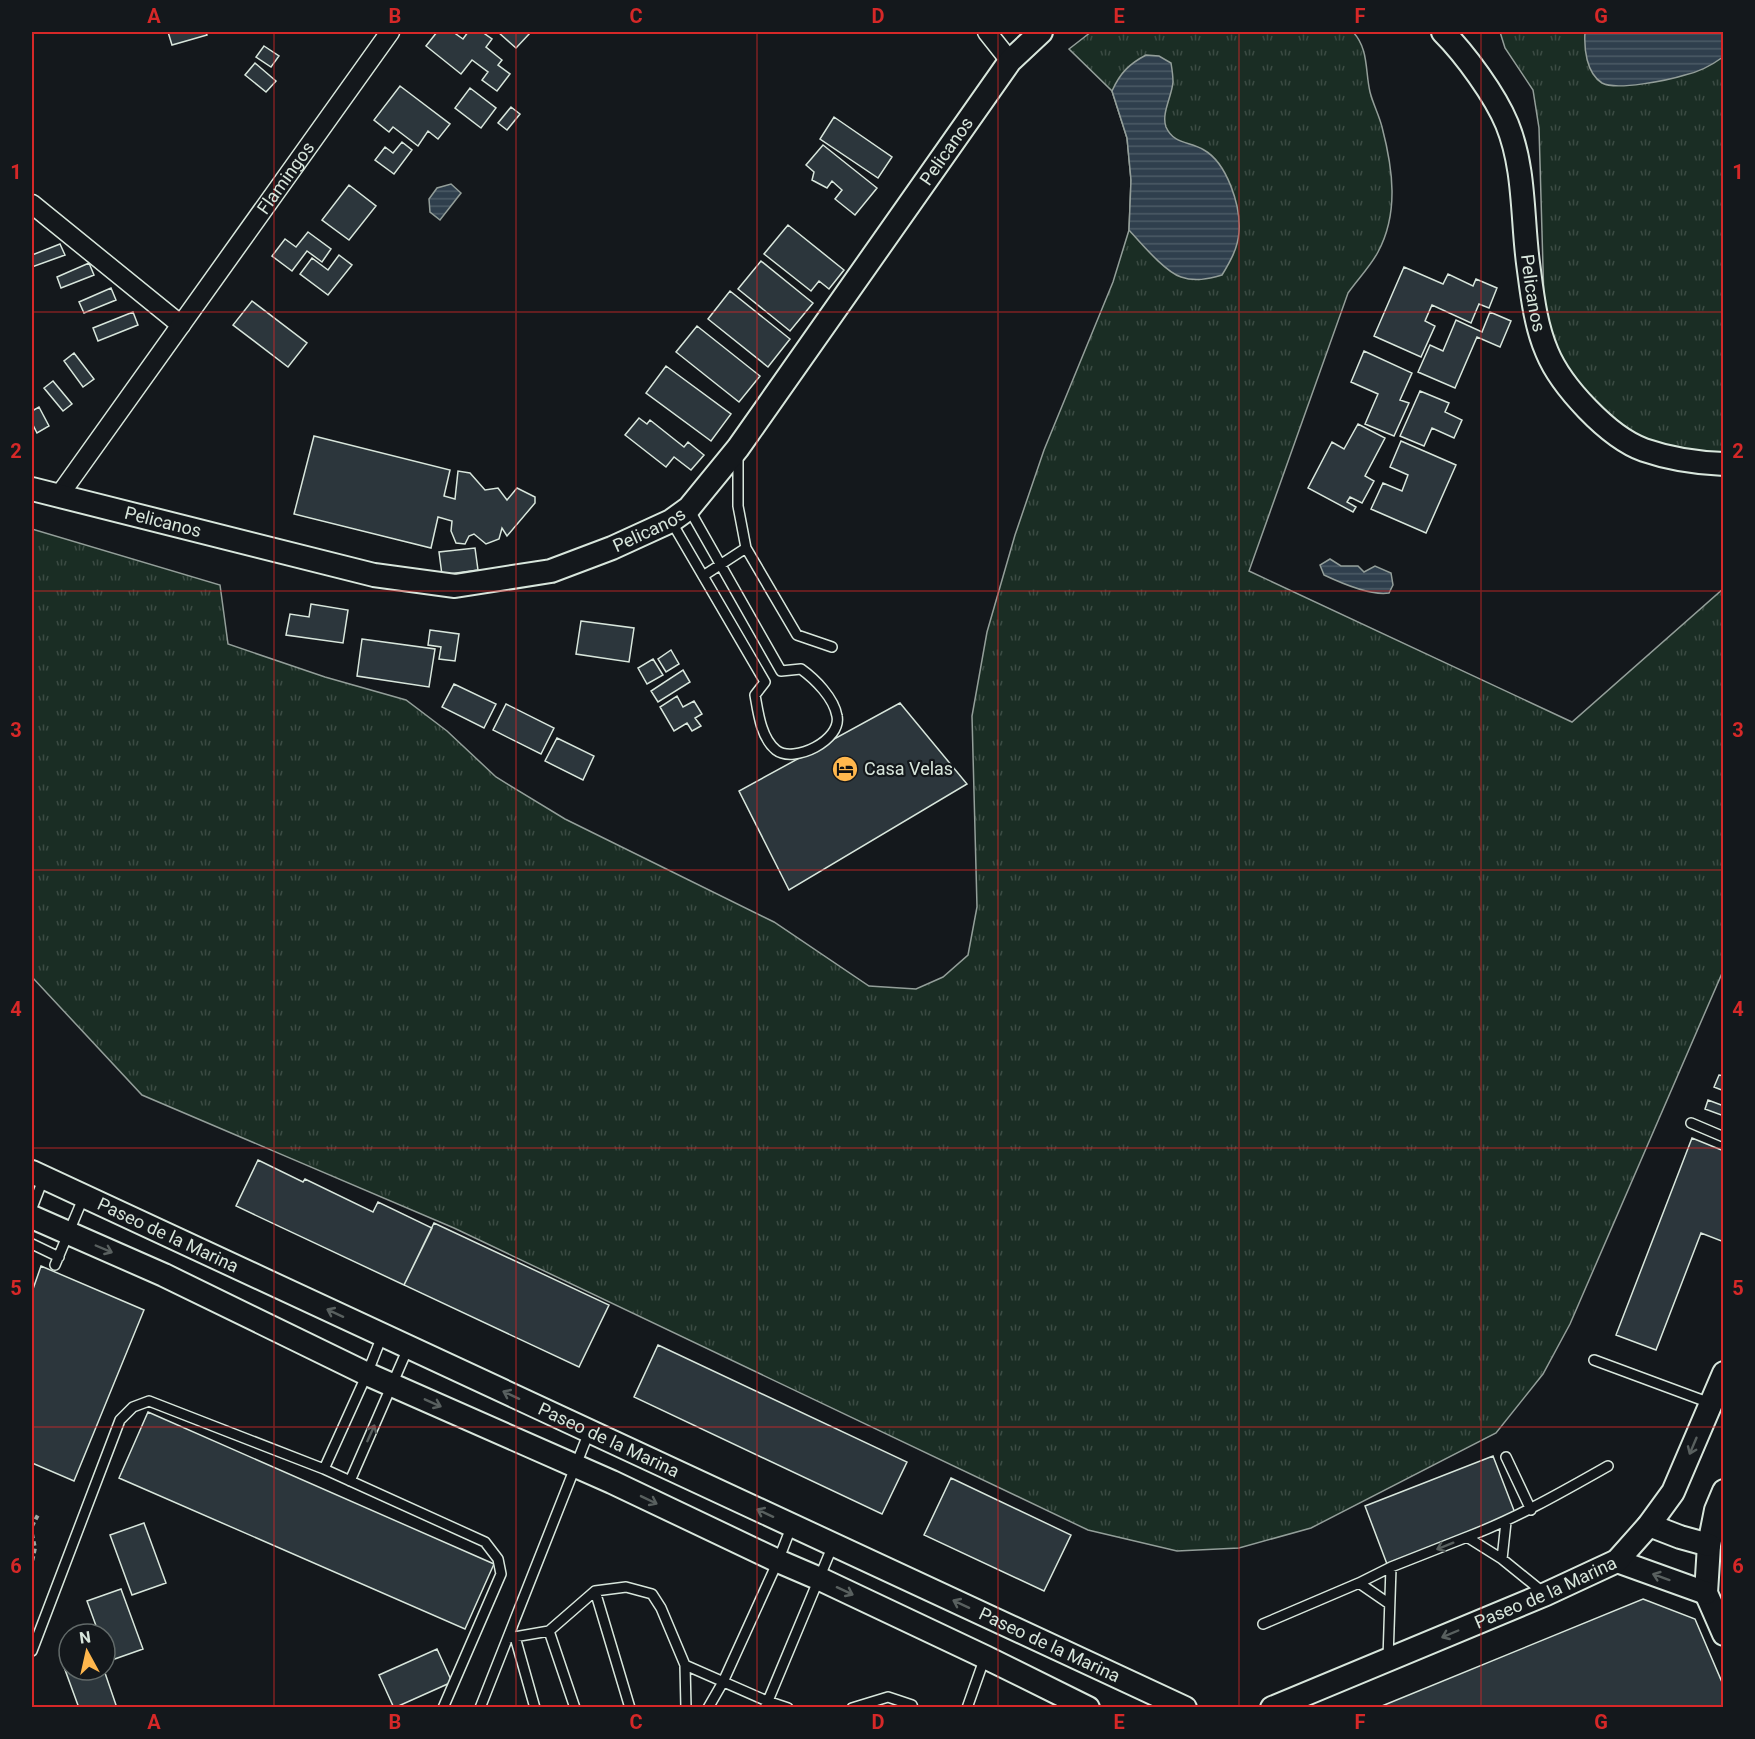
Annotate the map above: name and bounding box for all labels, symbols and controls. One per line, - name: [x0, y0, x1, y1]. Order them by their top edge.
- text: A: [147, 4, 161, 28]
- text: B: [389, 4, 401, 28]
- text: C: [629, 4, 643, 28]
- text: D: [872, 4, 885, 28]
- text: E: [1113, 4, 1125, 28]
- text: F: [1355, 4, 1366, 28]
- text: G: [1594, 4, 1608, 28]
- street label: Pelicanos: [915, 113, 977, 189]
- street label: Flamingos: [252, 137, 318, 218]
- text: 1: [10, 160, 22, 184]
- text: 1: [1732, 160, 1744, 184]
- street label: Pelicanos: [1517, 253, 1550, 334]
- text: 2: [10, 439, 22, 463]
- text: 2: [1732, 439, 1744, 463]
- street label: Pelicanos: [123, 502, 204, 541]
- street label: Pelicanos: [609, 503, 689, 556]
- text: 3: [10, 718, 22, 742]
- text: 3: [1732, 718, 1744, 742]
- hotel icon: Casa Velas: [830, 754, 860, 784]
- place label: Casa Velas: [864, 758, 953, 779]
- text: 4: [10, 997, 22, 1021]
- text: 4: [1732, 997, 1744, 1021]
- street label: Paseo de la Marina: [94, 1193, 242, 1277]
- one-way arrow: [95, 1244, 113, 1255]
- text: 5: [10, 1276, 22, 1300]
- text: 5: [1732, 1276, 1744, 1300]
- one-way arrow: [326, 1306, 344, 1318]
- one-way arrow: [503, 1389, 521, 1401]
- one-way arrow: [423, 1398, 442, 1409]
- street label: Paseo de la Marina: [535, 1398, 683, 1481]
- one-way arrow: [366, 1424, 378, 1442]
- one-way arrow: [1687, 1437, 1698, 1455]
- one-way arrow: [640, 1494, 658, 1506]
- one-way arrow: [756, 1506, 774, 1518]
- one-way arrow: [1436, 1541, 1455, 1552]
- street label: Paseo de la Marina: [1471, 1552, 1620, 1633]
- text: 6: [10, 1554, 22, 1578]
- text: 6: [1732, 1554, 1744, 1578]
- one-way arrow: [1652, 1570, 1671, 1581]
- one-way arrow: [836, 1585, 854, 1597]
- one-way arrow: [952, 1597, 970, 1609]
- street label: Paseo de la Marina: [976, 1603, 1124, 1686]
- north arrow: [57, 1622, 117, 1682]
- text: N: [78, 1627, 92, 1648]
- one-way arrow: [1441, 1629, 1460, 1640]
- text: A: [147, 1710, 161, 1734]
- text: B: [389, 1710, 401, 1734]
- text: C: [629, 1710, 643, 1734]
- text: D: [872, 1710, 885, 1734]
- text: E: [1113, 1710, 1125, 1734]
- text: F: [1355, 1710, 1366, 1734]
- text: G: [1594, 1710, 1608, 1734]

